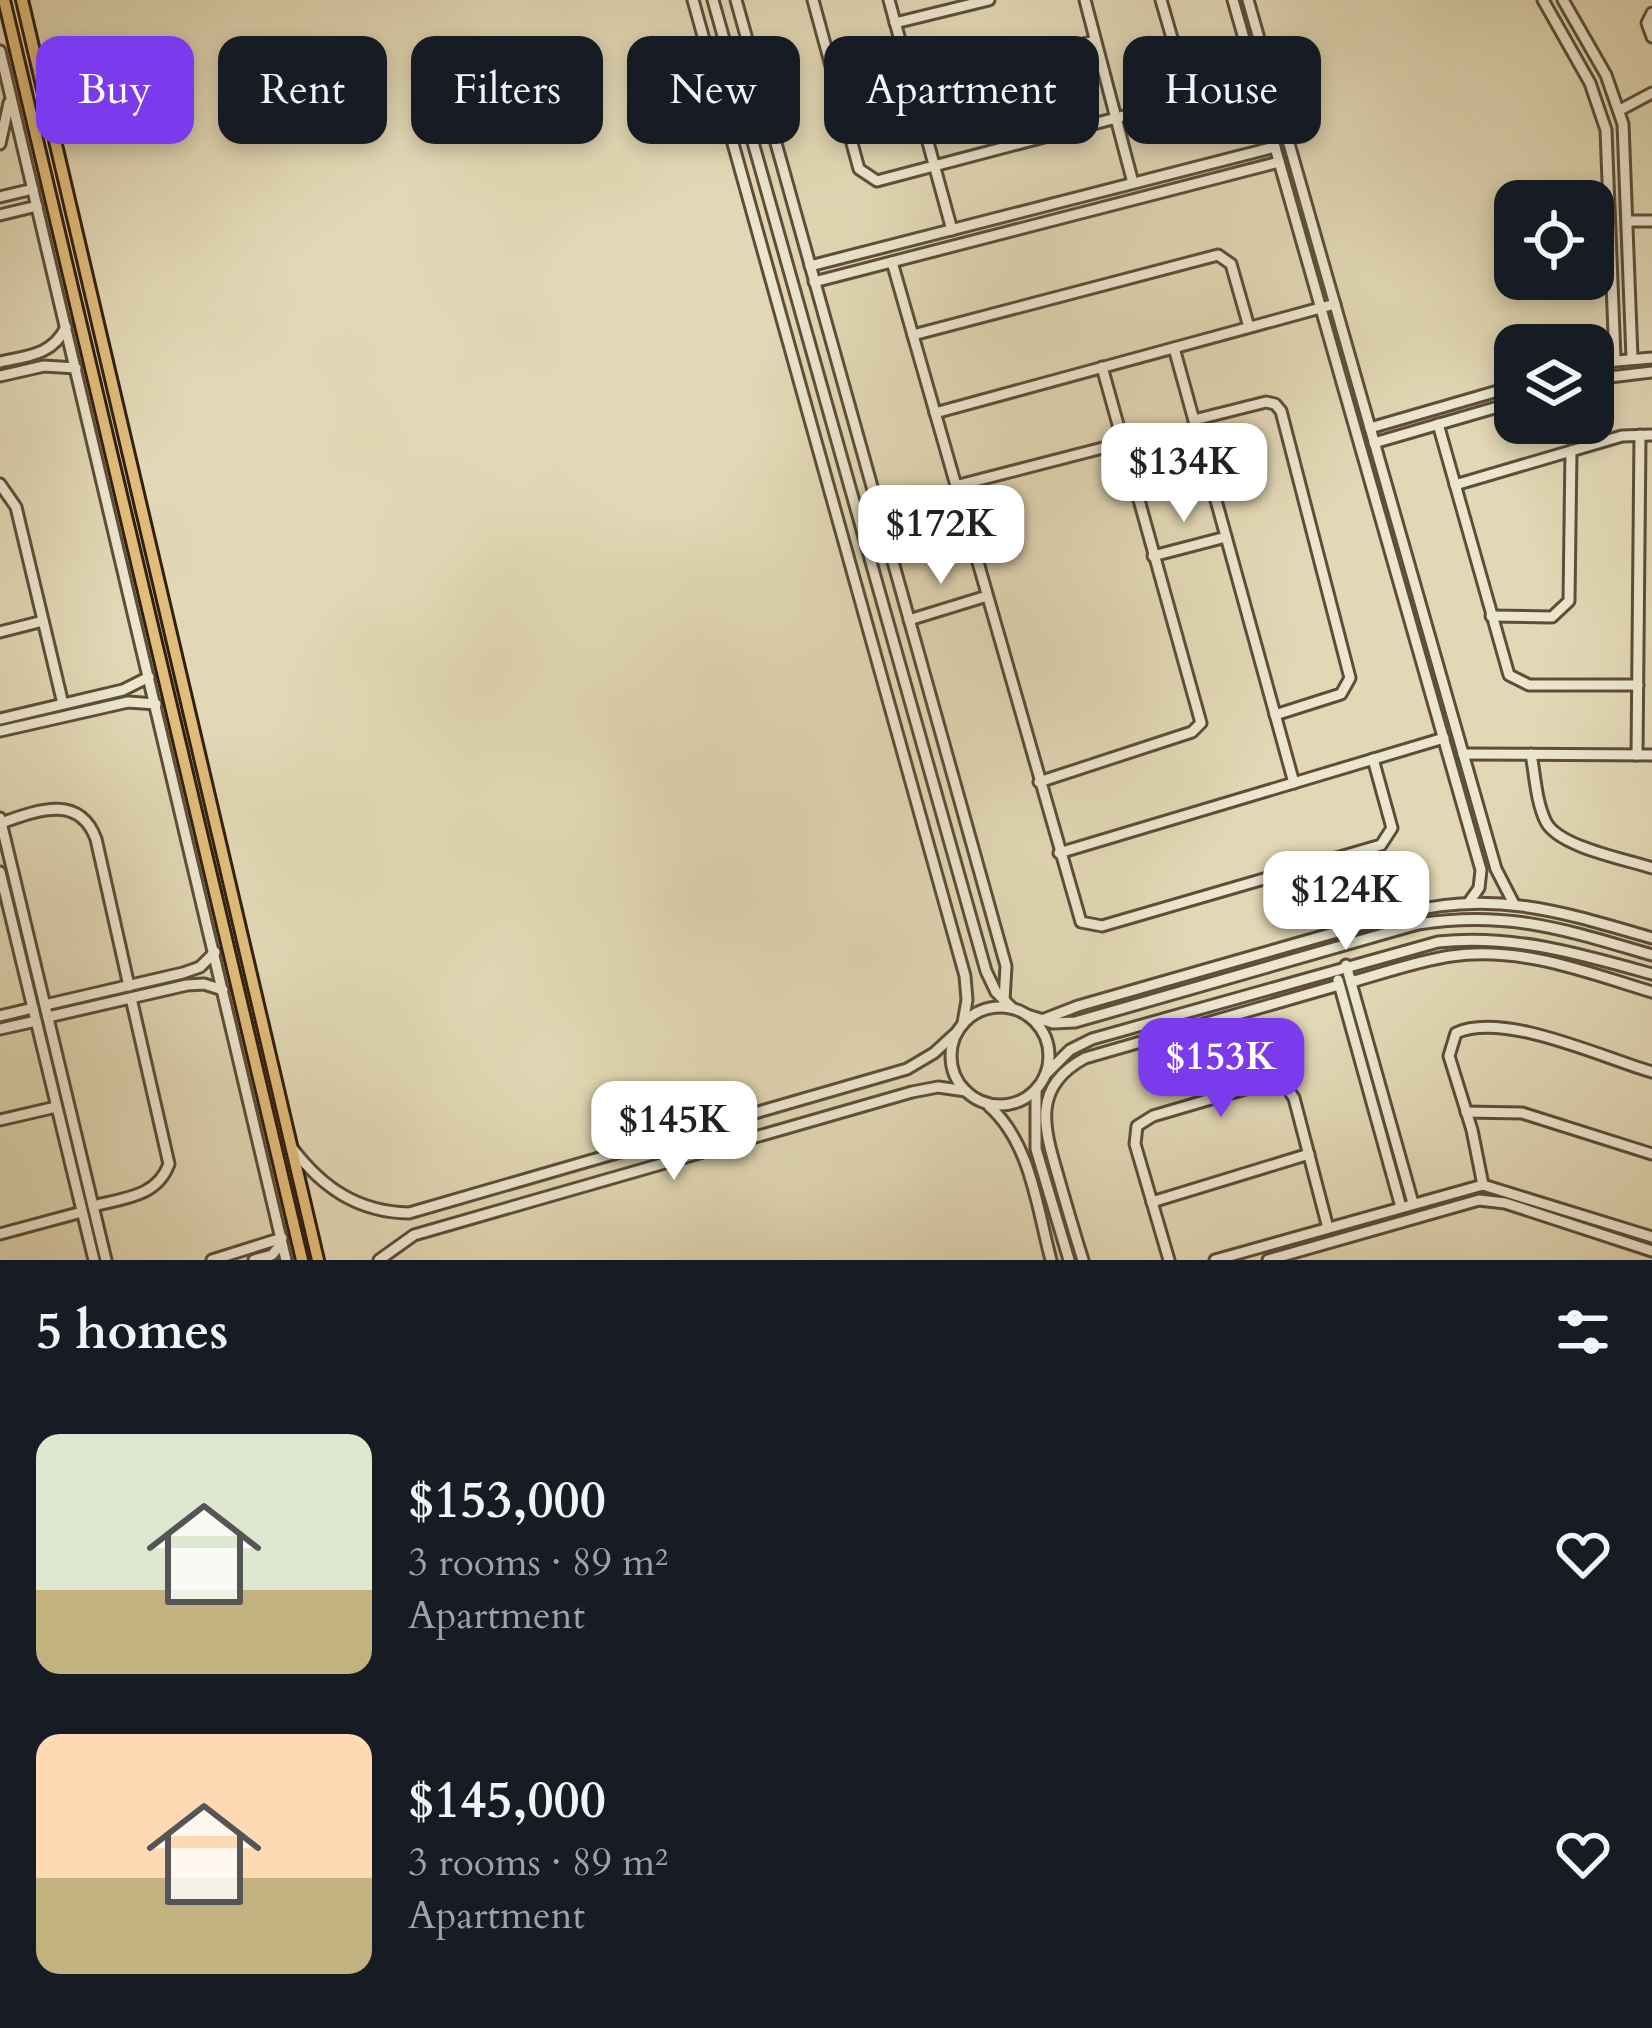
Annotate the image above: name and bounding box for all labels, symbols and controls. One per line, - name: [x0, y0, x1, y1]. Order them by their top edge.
- chip: Buy: [36, 36, 194, 144]
- chip: Rent: [218, 36, 387, 144]
- chip: Filters: [411, 36, 603, 144]
- chip: New: [627, 36, 800, 144]
- chip: Apartment: [824, 36, 1099, 144]
- chip: House: [1123, 36, 1321, 144]
- map controls: [1494, 180, 1614, 444]
- button: locate: [1494, 180, 1614, 300]
- button: layers: [1494, 324, 1614, 444]
- pin: $134K: [1100, 423, 1268, 525]
- text: $134K: [1128, 435, 1240, 488]
- pin: $172K: [857, 485, 1025, 587]
- text: $172K: [885, 497, 997, 550]
- pin: $124K: [1262, 851, 1430, 953]
- text: $124K: [1290, 863, 1402, 916]
- pin: $153K: [1137, 1018, 1305, 1120]
- text: $153K: [1165, 1030, 1277, 1083]
- pin: $145K: [590, 1081, 758, 1183]
- text: $145K: [618, 1093, 730, 1146]
- text: 5 homes: [36, 1297, 228, 1367]
- icon: filters: [1550, 1299, 1616, 1365]
- text: $153,000: [408, 1466, 606, 1536]
- icon: home: [132, 1482, 276, 1626]
- icon: heart: [1550, 1521, 1616, 1587]
- text: 3 rooms · 89 m²: [408, 1536, 668, 1589]
- text: Apartment: [408, 1589, 585, 1642]
- text: $145,000: [408, 1766, 606, 1836]
- icon: home: [132, 1782, 276, 1926]
- icon: heart: [1550, 1821, 1616, 1887]
- text: 3 rooms · 89 m²: [408, 1836, 668, 1889]
- text: Apartment: [408, 1889, 585, 1942]

